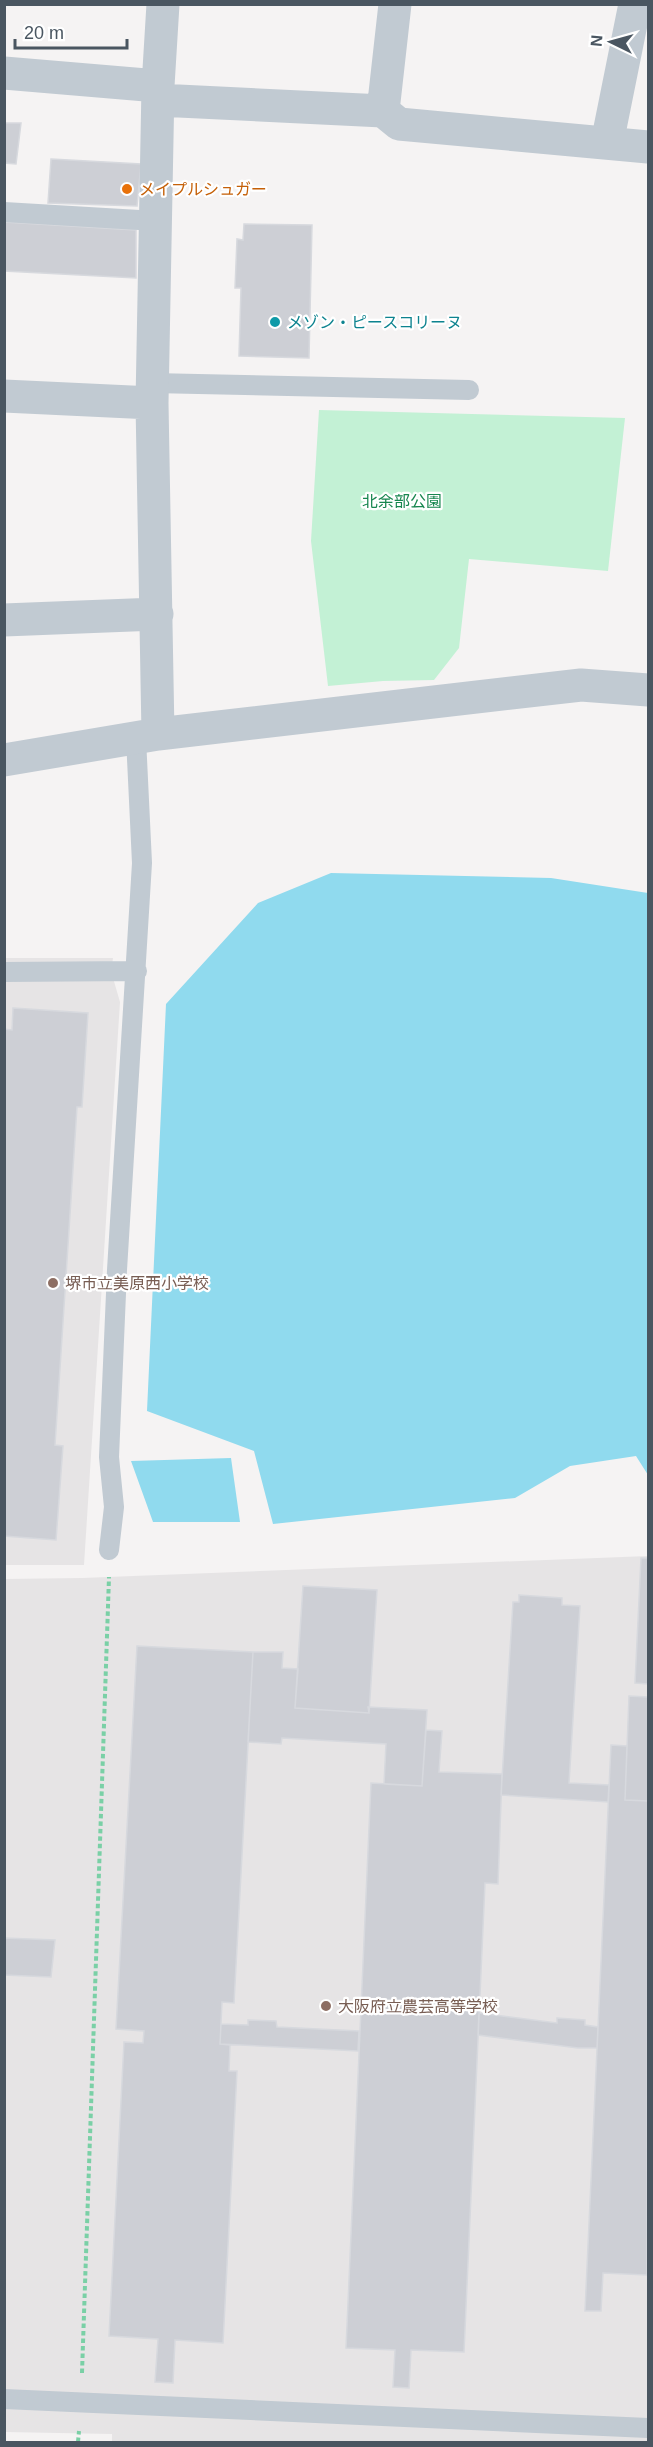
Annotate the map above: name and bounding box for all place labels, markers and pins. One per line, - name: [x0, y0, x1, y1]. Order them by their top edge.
- place label: メイプルシュガー: [139, 181, 267, 198]
- marker: メイプルシュガー: [120, 182, 134, 196]
- place label: メゾン・ピースコリーヌ: [287, 314, 462, 331]
- marker: メゾン・ピースコリーヌ: [268, 315, 282, 329]
- place label: 堺市立美原西小学校: [65, 1275, 209, 1292]
- marker: 堺市立美原西小学校: [46, 1276, 60, 1290]
- place label: 大阪府立農芸高等学校: [338, 1998, 498, 2015]
- marker: 大阪府立農芸高等学校: [319, 1999, 333, 2013]

